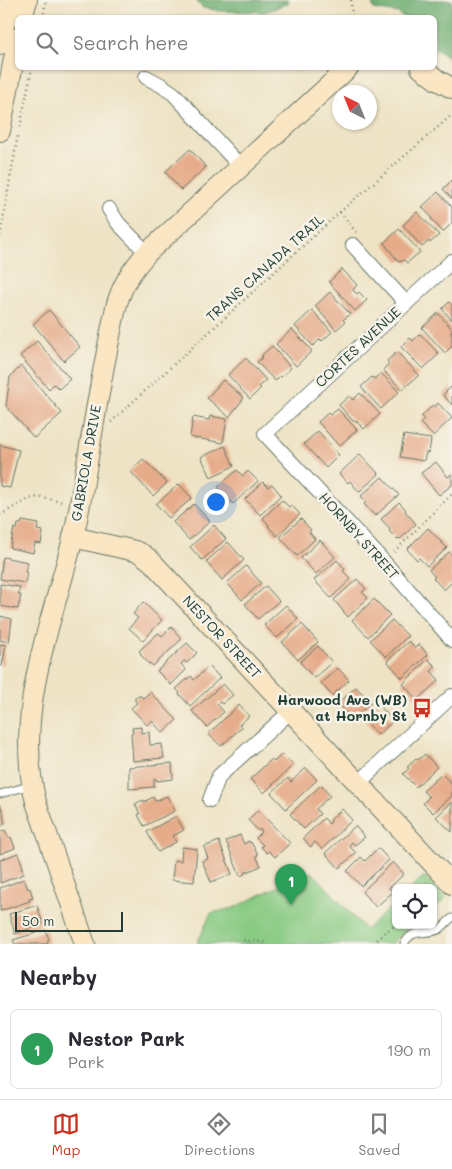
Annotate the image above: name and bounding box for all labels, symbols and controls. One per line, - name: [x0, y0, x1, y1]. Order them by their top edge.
- search box: [15, 15, 437, 70]
- icon: search: [33, 29, 61, 57]
- text: Search here: [73, 30, 189, 55]
- north arrow: [332, 85, 377, 130]
- street label: TRANS CANADA TRAIL: [202, 209, 328, 326]
- street label: CORTES AVENUE: [311, 302, 405, 391]
- street label: GABRIOLA DRIVE: [66, 403, 105, 523]
- street label: HORNBY STREET: [315, 488, 404, 583]
- your location: [203, 489, 229, 515]
- street label: NESTOR STREET: [179, 591, 266, 682]
- place label: Harwood Ave (WB) at Hornby St: [277, 690, 407, 725]
- bus stop icon: Harwood Ave (WB) at Hornby St: [411, 697, 433, 719]
- pin: 1: [275, 864, 307, 905]
- map controls: [392, 884, 437, 929]
- button: locate: [392, 884, 437, 929]
- scale bar: [15, 909, 122, 932]
- text: 50 m: [22, 911, 54, 930]
- text: Nearby: [20, 963, 97, 990]
- text: Nestor Park: [68, 1026, 185, 1051]
- text: 1: [33, 1039, 41, 1060]
- text: 190 m: [387, 1039, 431, 1060]
- text: Park: [68, 1051, 104, 1072]
- tab: Map: [52, 1110, 80, 1159]
- tab: Directions: [184, 1110, 255, 1159]
- tab: Saved: [359, 1110, 400, 1159]

